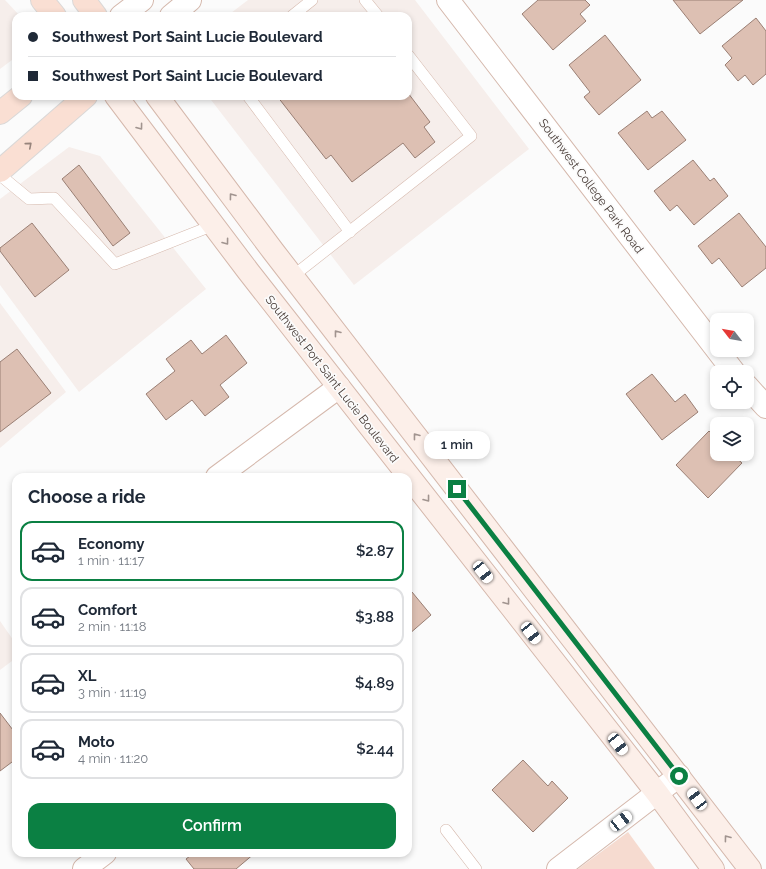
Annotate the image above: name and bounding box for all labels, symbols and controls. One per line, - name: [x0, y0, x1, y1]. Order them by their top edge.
- text: Southwest Port Saint Lucie Boulevard: [52, 28, 323, 46]
- text: Southwest Port Saint Lucie Boulevard: [52, 67, 323, 85]
- street label: Southwest College Park Road: [536, 116, 646, 256]
- one-way arrow: [135, 123, 142, 130]
- one-way arrow: [25, 143, 32, 150]
- one-way arrow: [230, 193, 237, 200]
- one-way arrow: [221, 238, 229, 245]
- street label: Southwest Port Saint Lucie Boulevard: [262, 293, 402, 465]
- north arrow: [710, 313, 754, 357]
- map controls: [710, 313, 754, 461]
- one-way arrow: [335, 330, 342, 337]
- button: locate: [710, 365, 754, 409]
- button: layers: [710, 417, 754, 461]
- callout: 1 min: [424, 431, 490, 459]
- one-way arrow: [414, 433, 421, 440]
- text: 1 min: [441, 437, 473, 452]
- route end: [448, 480, 466, 498]
- text: Choose a ride: [28, 486, 146, 507]
- one-way arrow: [422, 495, 429, 502]
- icon: car: [30, 533, 66, 569]
- text: Economy: [78, 535, 145, 553]
- text: $2.87: [356, 542, 394, 560]
- text: 1 min · 11:17: [78, 553, 144, 568]
- car: [471, 559, 495, 585]
- one-way arrow: [502, 597, 509, 604]
- icon: car: [30, 599, 66, 635]
- text: Comfort: [78, 601, 137, 619]
- text: $3.88: [355, 608, 394, 626]
- text: 2 min · 11:18: [78, 619, 146, 634]
- car: [519, 620, 543, 646]
- icon: car: [30, 665, 66, 701]
- text: XL: [78, 667, 96, 685]
- text: $4.89: [355, 674, 394, 692]
- text: 3 min · 11:19: [78, 685, 146, 700]
- icon: car: [30, 731, 66, 767]
- car: [606, 731, 630, 757]
- text: Moto: [78, 733, 115, 751]
- text: $2.44: [356, 740, 394, 758]
- text: 4 min · 11:20: [78, 751, 148, 766]
- route start: [670, 767, 688, 785]
- car: [685, 786, 709, 812]
- button: Confirm: [28, 803, 396, 849]
- car: [608, 809, 634, 833]
- one-way arrow: [724, 835, 731, 842]

